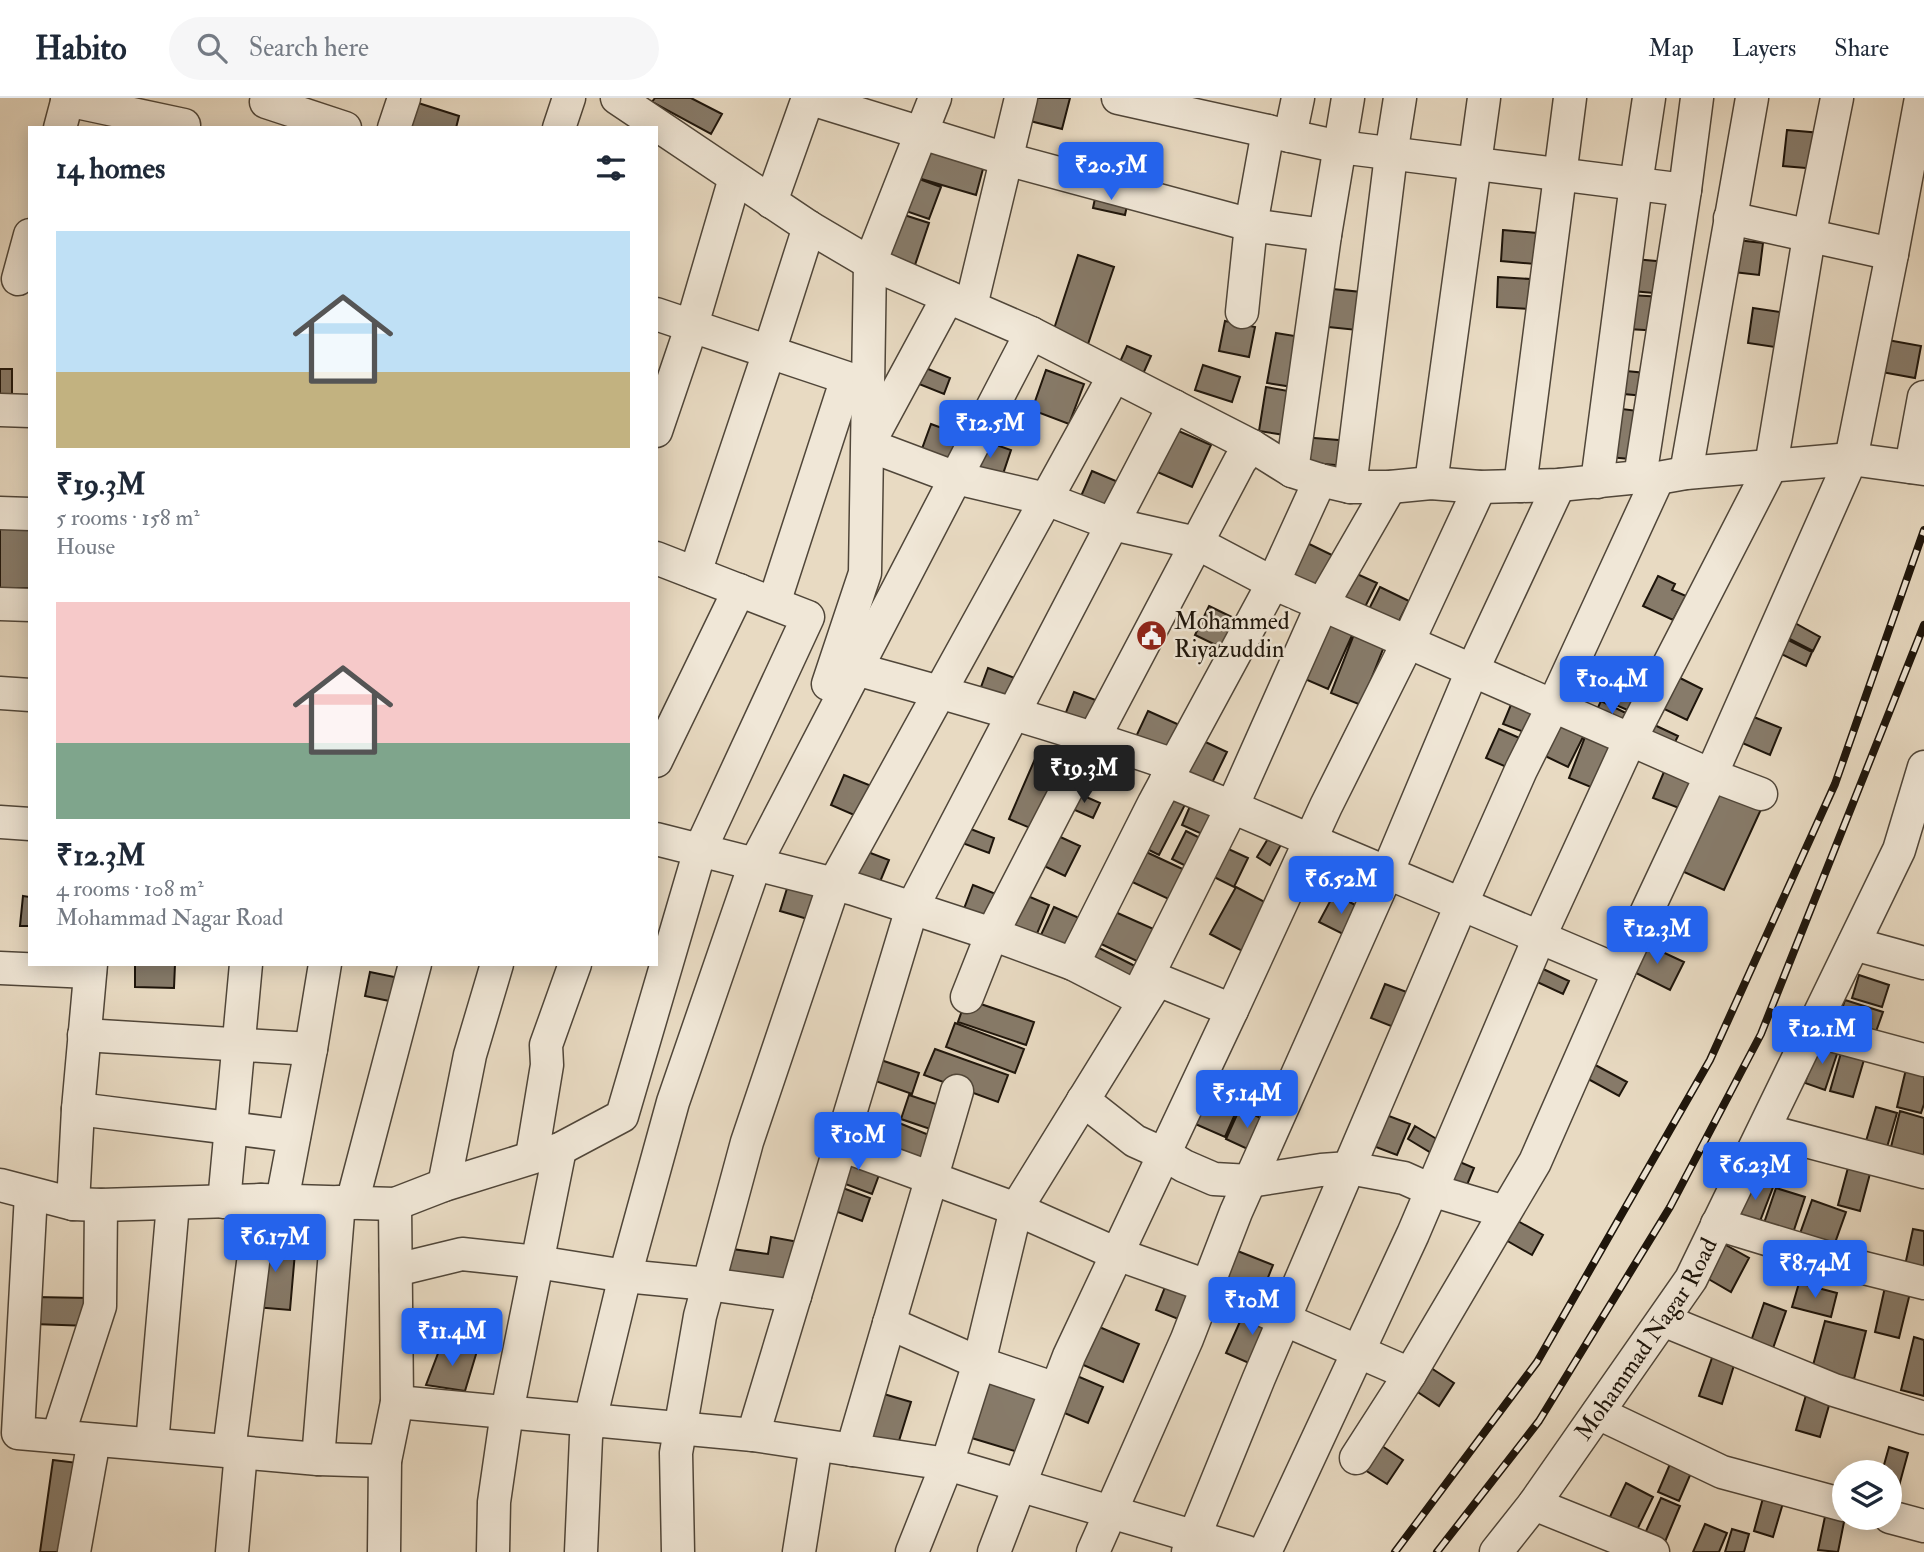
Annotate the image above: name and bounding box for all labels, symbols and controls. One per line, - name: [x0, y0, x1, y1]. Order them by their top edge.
- search box: [169, 17, 659, 80]
- text: Habito: [35, 28, 127, 69]
- icon: search: [193, 29, 231, 67]
- text: Search here: [249, 32, 369, 64]
- text: Map: [1649, 33, 1694, 64]
- text: Layers: [1732, 33, 1796, 64]
- text: Share: [1834, 33, 1889, 64]
- pin: ₹20.5M: [1054, 142, 1168, 202]
- icon: filters: [592, 149, 630, 187]
- text: 14 homes: [56, 150, 165, 187]
- text: ₹20.5M: [1074, 150, 1148, 179]
- icon: home: [280, 276, 406, 402]
- pin: ₹12.5M: [933, 400, 1047, 460]
- text: ₹12.5M: [955, 408, 1025, 437]
- text: ₹19.3M: [56, 466, 145, 503]
- text: 5 rooms · 158 m²: [56, 503, 200, 532]
- text: House: [56, 532, 115, 561]
- place label: Mohammed Riyazuddin: [1174, 606, 1290, 665]
- public building icon: Mohammed Riyazuddin: [1134, 618, 1168, 652]
- icon: home: [280, 647, 406, 773]
- pin: ₹10.4M: [1555, 656, 1669, 716]
- text: ₹10.4M: [1576, 664, 1648, 693]
- pin: ₹19.3M: [1027, 746, 1141, 805]
- text: ₹19.3M: [1050, 753, 1118, 782]
- text: ₹12.3M: [56, 837, 145, 874]
- pin: ₹6.52M: [1284, 856, 1398, 916]
- text: ₹6.52M: [1305, 864, 1377, 893]
- text: 4 rooms · 108 m²: [56, 874, 204, 903]
- text: Mohammad Nagar Road: [56, 903, 283, 932]
- pin: ₹12.3M: [1600, 906, 1714, 966]
- text: ₹12.3M: [1623, 914, 1691, 943]
- pin: ₹12.1M: [1765, 1006, 1879, 1066]
- text: ₹12.1M: [1788, 1014, 1856, 1043]
- pin: ₹5.14M: [1190, 1070, 1304, 1130]
- text: ₹5.14M: [1212, 1078, 1282, 1107]
- pin: ₹10M: [817, 1112, 899, 1172]
- text: ₹10M: [830, 1120, 886, 1149]
- pin: ₹6.23M: [1698, 1142, 1812, 1202]
- text: ₹6.23M: [1719, 1150, 1791, 1179]
- pin: ₹6.17M: [218, 1214, 332, 1274]
- text: ₹6.17M: [240, 1222, 310, 1251]
- street label: Mohammad Nagar Road: [1568, 1233, 1725, 1447]
- pin: ₹8.74M: [1758, 1240, 1872, 1300]
- text: ₹8.74M: [1779, 1248, 1851, 1277]
- pin: ₹10M: [1211, 1278, 1293, 1337]
- text: ₹10M: [1224, 1285, 1280, 1314]
- pin: ₹11.4M: [395, 1308, 509, 1368]
- text: ₹11.4M: [417, 1316, 487, 1345]
- map controls: [1832, 1460, 1902, 1530]
- button: layers: [1832, 1460, 1902, 1530]

